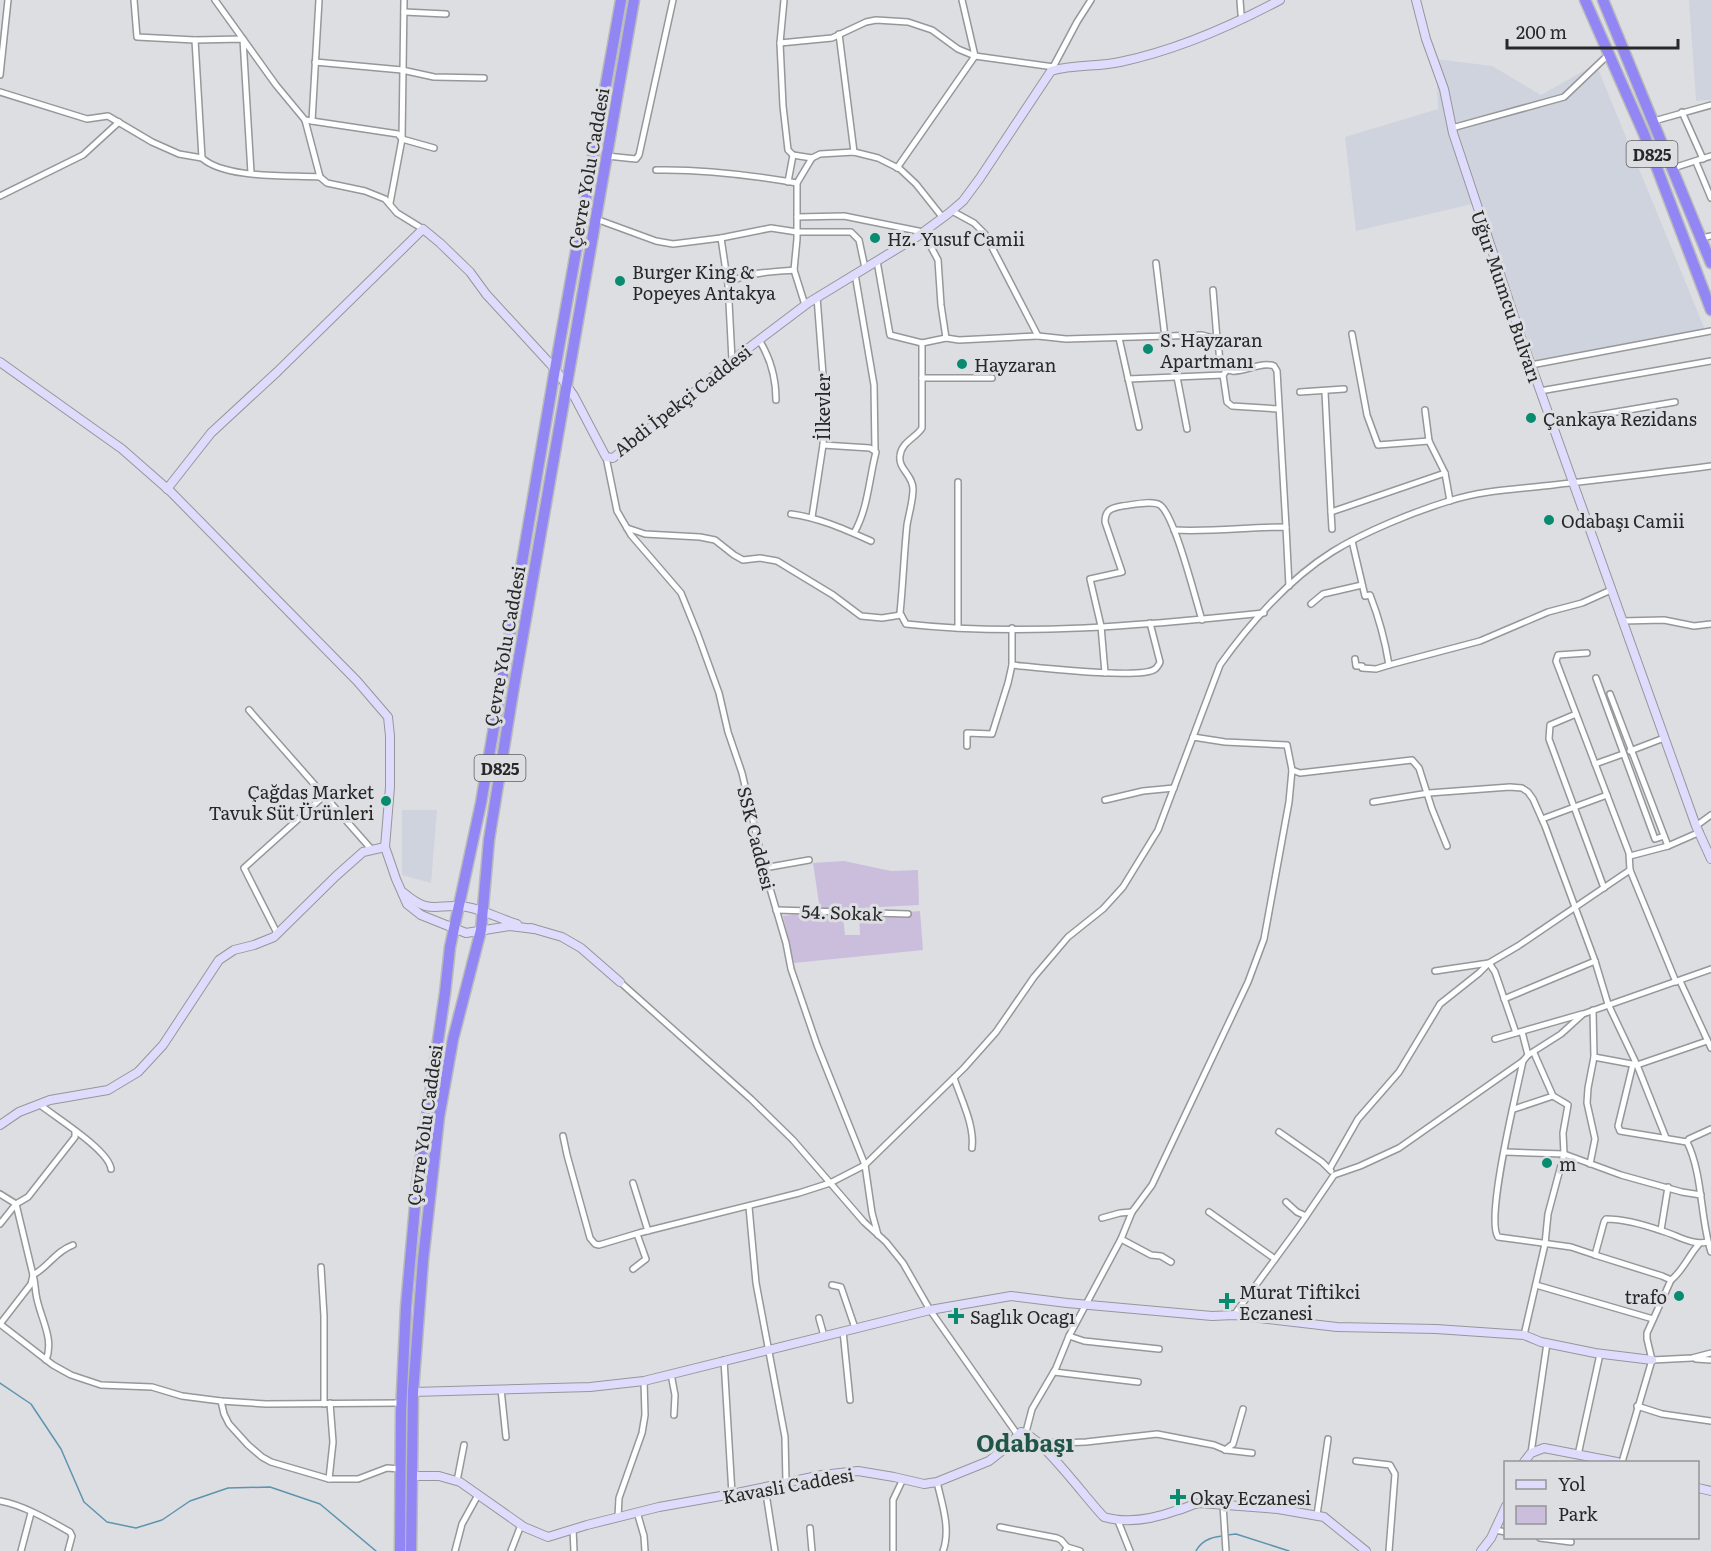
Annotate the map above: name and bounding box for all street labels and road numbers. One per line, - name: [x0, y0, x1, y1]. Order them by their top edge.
- street label: Çevre Yolu Caddesi: [561, 86, 615, 250]
- road number: D825: [1626, 141, 1678, 167]
- street label: Uğur Mumcu Bulvarı: [1465, 206, 1549, 386]
- street label: Abdi İpekçi Caddesi: [607, 338, 757, 462]
- street label: İlkevler: [809, 373, 836, 440]
- street label: Çevre Yolu Caddesi: [477, 564, 531, 728]
- road number: D825: [474, 755, 526, 781]
- street label: SSK Caddesi: [731, 784, 783, 892]
- street label: 54. Sokak: [801, 897, 884, 927]
- street label: Çevre Yolu Caddesi: [399, 1043, 449, 1207]
- street label: Kavasli Caddesi: [720, 1460, 856, 1510]

